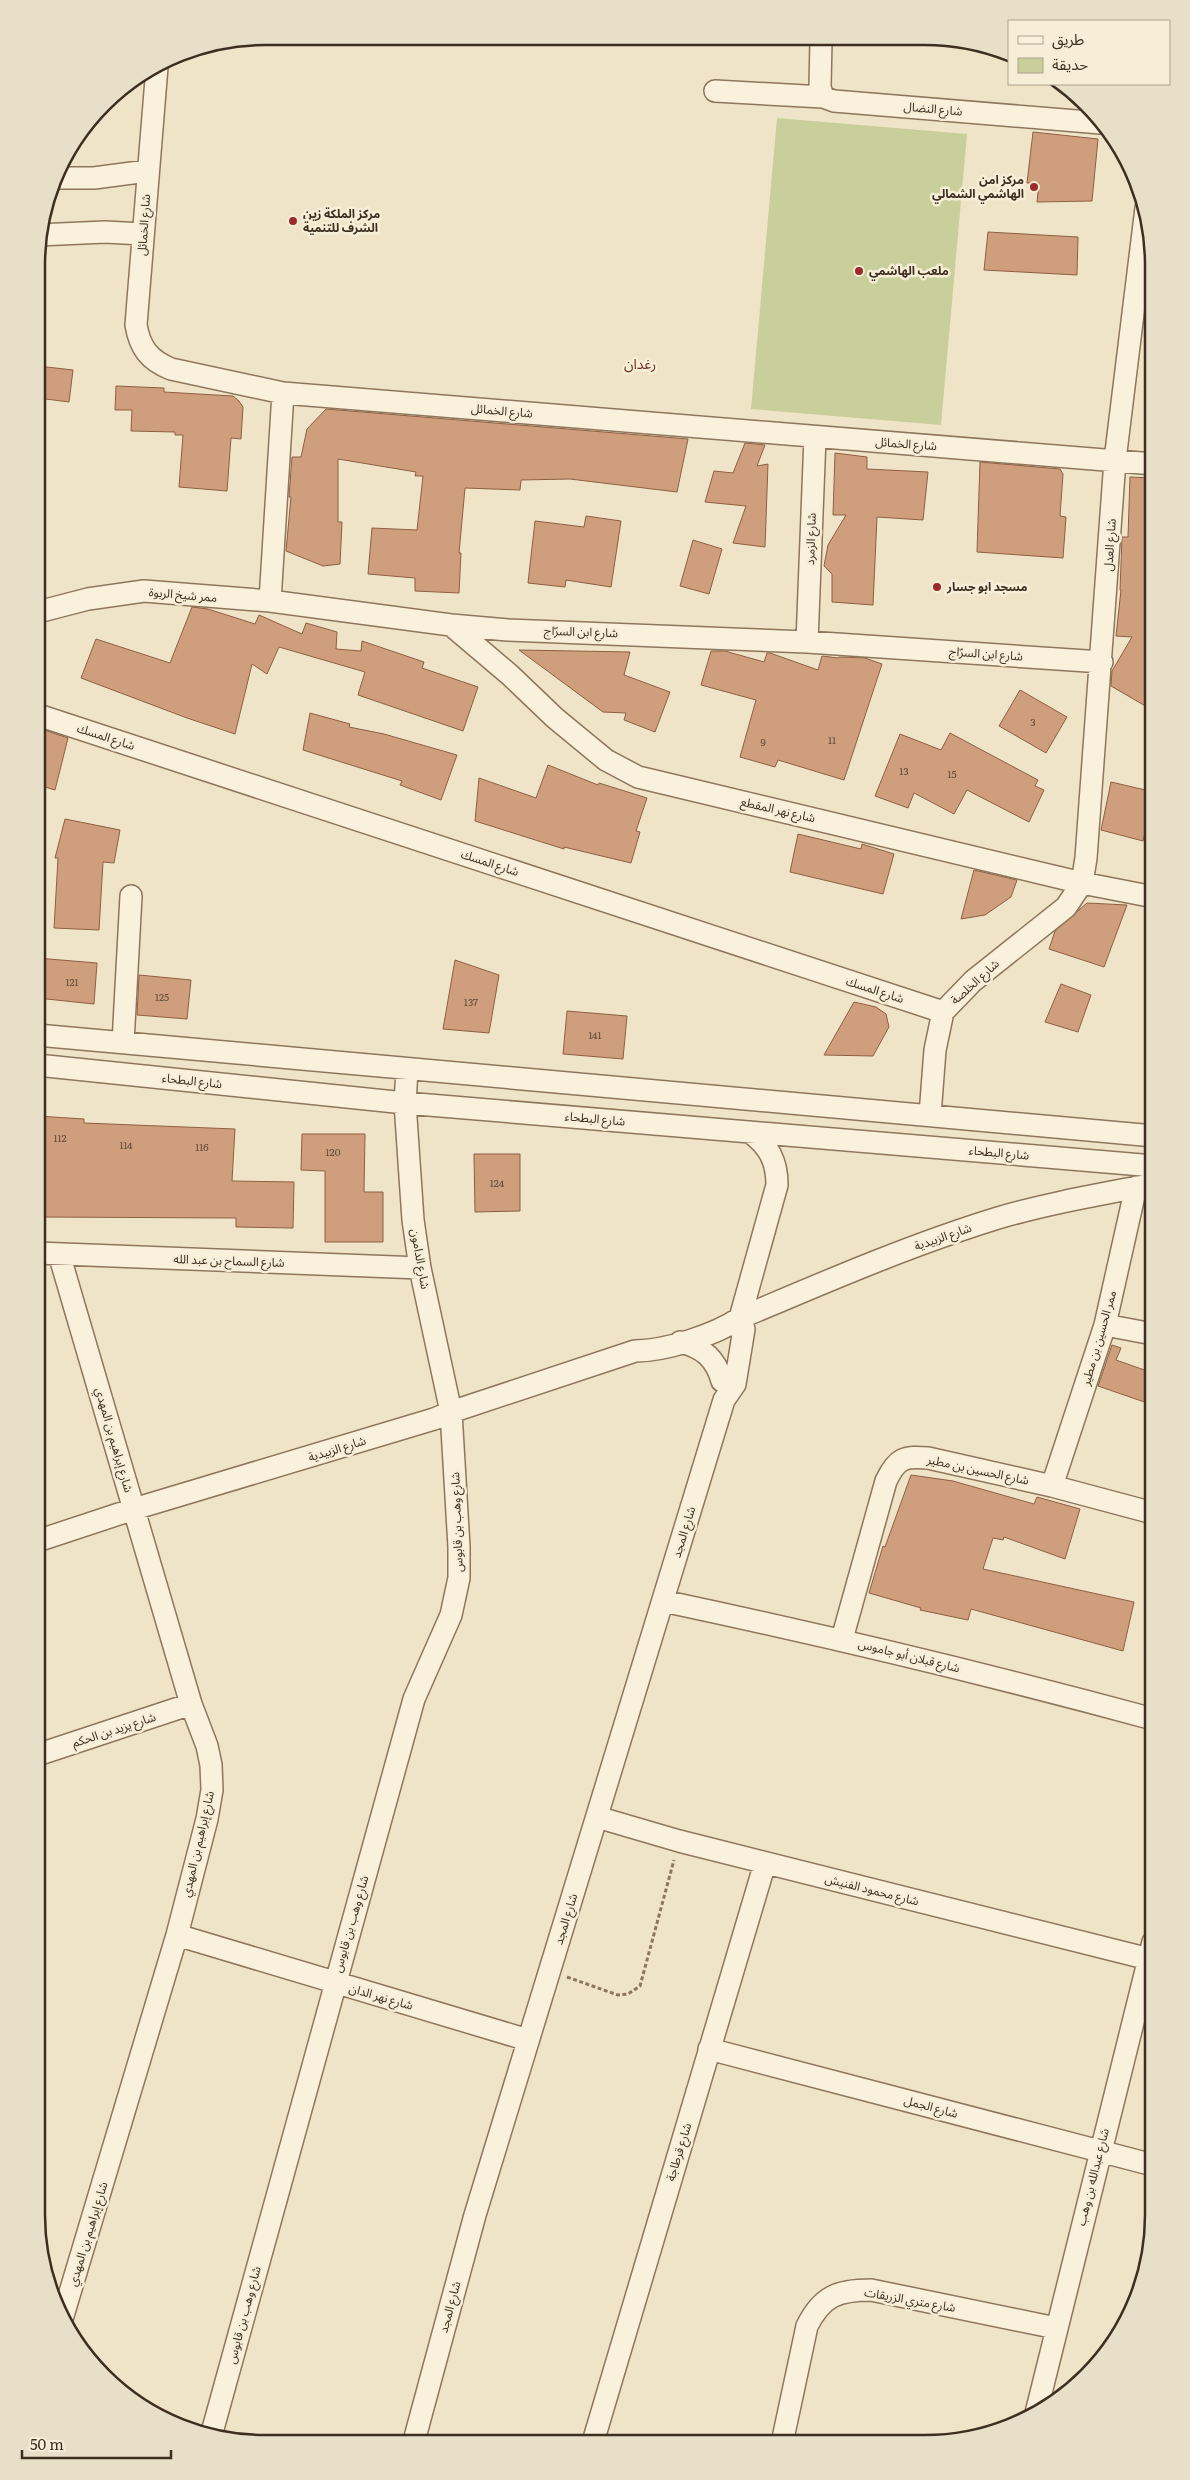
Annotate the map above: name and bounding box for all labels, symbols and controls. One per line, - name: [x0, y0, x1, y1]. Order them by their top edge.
- legend: [1008, 20, 1170, 85]
- text: طريق: [1052, 27, 1084, 50]
- text: حديقة: [1052, 52, 1088, 75]
- street label: شارع النضال: [903, 96, 963, 121]
- place label: مركز امن الهاشمي الشمالي: [932, 170, 1024, 204]
- marker: مركز امن الهاشمي الشمالي: [1028, 181, 1040, 193]
- street label: شارع الخمائل: [132, 193, 155, 256]
- place label: مركز الملكة زين الشرف للتنمية: [303, 204, 380, 236]
- marker: مركز الملكة زين الشرف للتنمية: [287, 215, 299, 227]
- place label: ملعب الهاشمي: [869, 261, 949, 281]
- marker: ملعب الهاشمي: [853, 265, 865, 277]
- district label: رغدان: [624, 353, 656, 373]
- street label: شارع الخمائل: [470, 398, 534, 423]
- street label: شارع الخمائل: [875, 432, 938, 455]
- street label: شارع الزمرد: [800, 512, 821, 566]
- street label: شارع العدل: [1098, 518, 1121, 572]
- place label: مسجد ابو جسار: [946, 577, 1028, 595]
- marker: مسجد ابو جسار: [931, 581, 943, 593]
- street label: ممر شيخ الربوة: [148, 582, 218, 607]
- street label: شارع ابن السرّاج: [544, 621, 618, 642]
- street label: شارع ابن السرّاج: [948, 641, 1024, 666]
- house number: 3: [1030, 714, 1036, 729]
- street label: شارع المسك: [75, 718, 138, 755]
- house number: 11: [828, 732, 836, 747]
- house number: 9: [760, 734, 766, 749]
- house number: 13: [899, 763, 909, 778]
- house number: 15: [947, 766, 957, 781]
- street label: شارع نهر المقطع: [739, 792, 817, 827]
- street label: شارع المسك: [459, 844, 522, 881]
- street label: شارع الخلصة: [946, 954, 1003, 1009]
- street label: شارع المسك: [844, 971, 907, 1008]
- house number: 121: [65, 974, 79, 989]
- house number: 125: [155, 989, 169, 1004]
- house number: 137: [464, 994, 478, 1009]
- house number: 141: [588, 1027, 602, 1042]
- street label: شارع البطحاء: [161, 1068, 223, 1093]
- street label: شارع البطحاء: [564, 1106, 626, 1131]
- house number: 112: [53, 1130, 67, 1145]
- house number: 114: [119, 1137, 133, 1152]
- house number: 116: [195, 1139, 209, 1154]
- street label: شارع البطحاء: [968, 1140, 1030, 1165]
- house number: 120: [326, 1144, 341, 1159]
- house number: 124: [490, 1175, 505, 1190]
- street label: شارع الزبيدية: [912, 1218, 974, 1255]
- street label: شارع الدامون: [406, 1227, 435, 1291]
- street label: شارع السماح بن عبد الله: [173, 1249, 285, 1272]
- street label: ممر الحسين بن مطير: [1076, 1288, 1120, 1388]
- street label: شارع إبراهيم بن المهدي: [90, 1385, 139, 1495]
- street label: شارع الزبيدية: [306, 1431, 368, 1466]
- street label: شارع الحسين بن مطير: [924, 1449, 1031, 1490]
- street label: شارع وهب بن قابوس: [445, 1472, 468, 1572]
- street label: شارع المجد: [667, 1504, 700, 1560]
- street label: شارع قبلان أبو جاموس: [856, 1634, 962, 1677]
- street label: شارع يزيد بن الحكم: [70, 1707, 158, 1752]
- street label: شارع إبراهيم بن المهدي: [176, 1789, 220, 1899]
- street label: شارع محمود الفنيش: [823, 1869, 921, 1910]
- street label: شارع وهب بن قابوس: [328, 1873, 373, 1975]
- street label: شارع المجد: [549, 1891, 582, 1947]
- street label: شارع نهر الدان: [347, 1978, 415, 2015]
- street label: شارع الجمل: [902, 2090, 960, 2123]
- street label: شارع قرطاجة: [661, 2120, 696, 2183]
- street label: شارع عبدالله بن وهب: [1071, 2126, 1114, 2228]
- street label: شارع إبراهيم بن المهدي: [63, 2179, 113, 2289]
- street label: شارع وهب بن قابوس: [221, 2264, 266, 2366]
- street label: شارع المجد: [434, 2279, 466, 2335]
- street label: شارع متري الزريقات: [863, 2282, 957, 2318]
- scale bar: [22, 2428, 171, 2460]
- text: 50 m: [30, 2432, 64, 2455]

